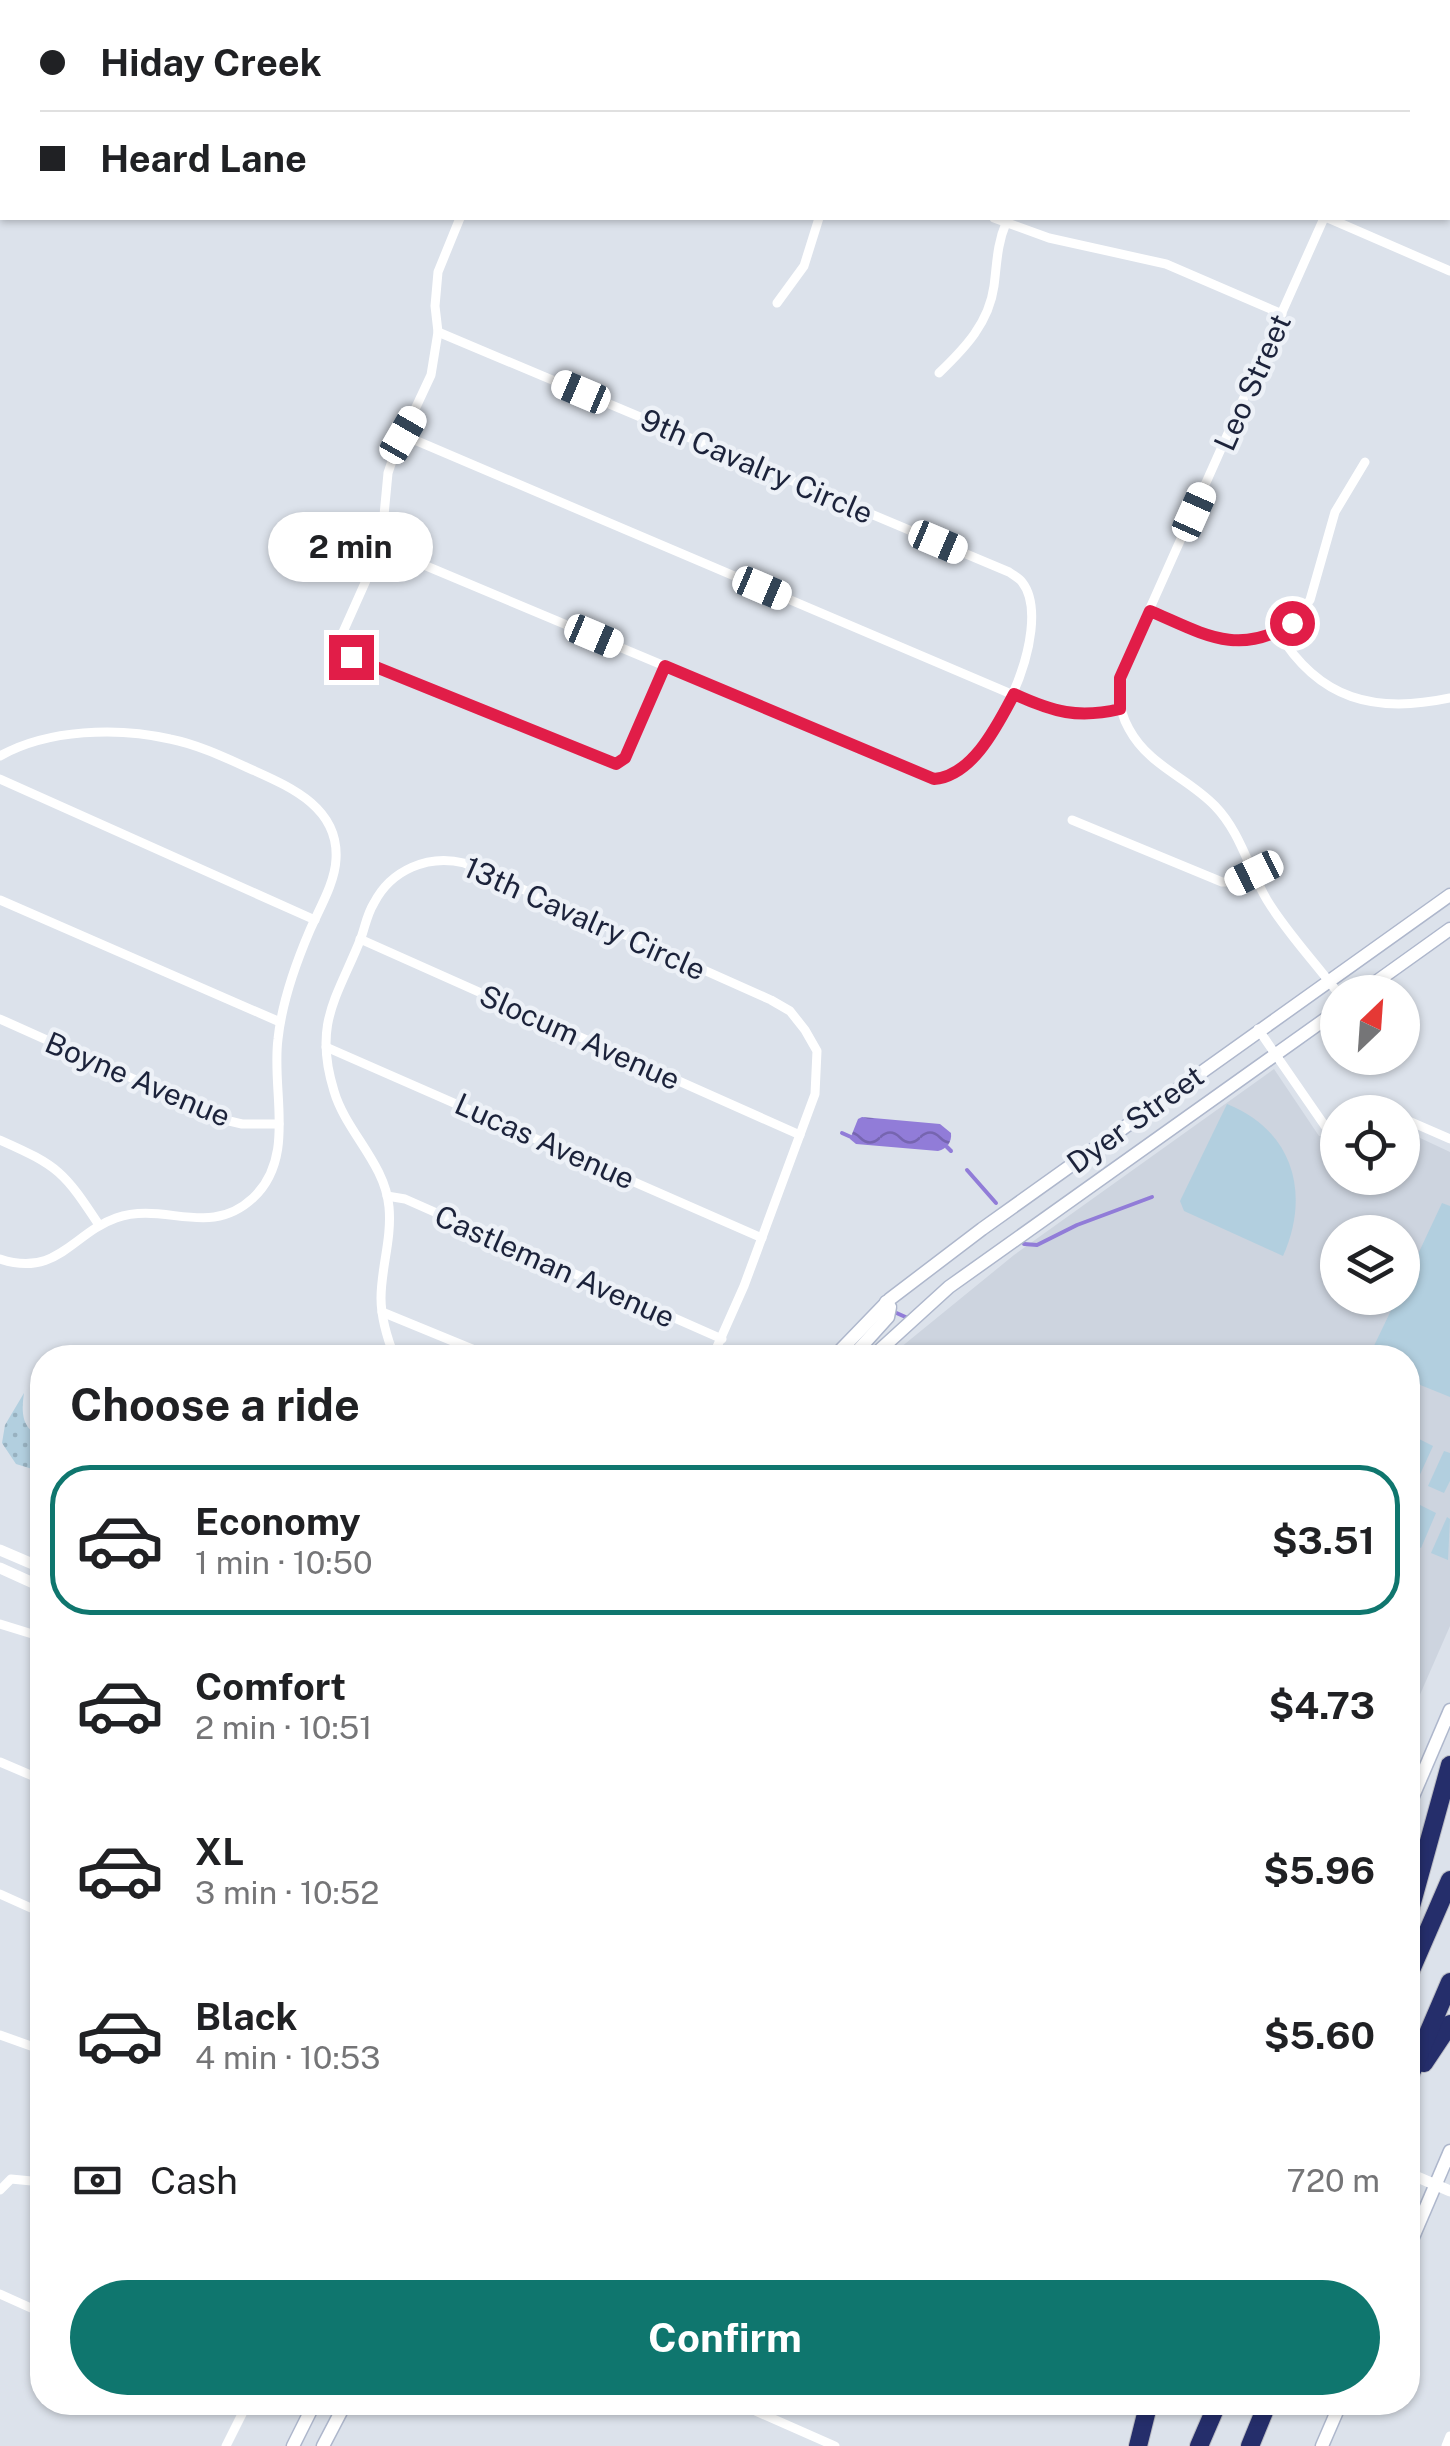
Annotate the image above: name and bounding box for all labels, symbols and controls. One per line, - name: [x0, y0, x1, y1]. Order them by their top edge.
- text: Hiday Creek: [100, 40, 322, 85]
- text: Heard Lane: [100, 136, 307, 181]
- street label: Leo Street: [1206, 308, 1298, 456]
- car: [548, 366, 614, 418]
- street label: 9th Cavalry Circle: [636, 401, 878, 531]
- car: [375, 402, 431, 468]
- car: [1168, 478, 1220, 546]
- callout: 2 min: [268, 512, 434, 582]
- car: [905, 516, 971, 568]
- text: 2 min: [309, 528, 392, 565]
- car: [729, 562, 795, 614]
- route start: [1270, 601, 1315, 646]
- car: [561, 610, 627, 662]
- route end: [329, 635, 374, 680]
- car: [1220, 846, 1288, 900]
- street label: 13th Cavalry Circle: [459, 849, 711, 987]
- north arrow: [1320, 975, 1420, 1075]
- map controls: [1320, 975, 1420, 1315]
- street label: Slocum Avenue: [474, 977, 686, 1097]
- street label: Boyne Avenue: [40, 1024, 236, 1134]
- street label: Dyer Street: [1060, 1057, 1210, 1181]
- street label: Lucas Avenue: [450, 1085, 640, 1197]
- button: locate: [1320, 1095, 1420, 1195]
- street label: Castleman Avenue: [429, 1197, 681, 1335]
- button: layers: [1320, 1215, 1420, 1315]
- text: Choose a ride: [70, 1378, 360, 1431]
- icon: car: [75, 1495, 165, 1585]
- text: Economy: [195, 1499, 361, 1544]
- text: $3.51: [1272, 1518, 1375, 1563]
- text: 1 min · 10:50: [195, 1544, 373, 1581]
- icon: car: [75, 1660, 165, 1750]
- text: Comfort: [195, 1664, 346, 1709]
- text: $4.73: [1268, 1683, 1375, 1728]
- text: 2 min · 10:51: [195, 1709, 372, 1746]
- icon: car: [75, 1825, 165, 1915]
- text: XL: [195, 1829, 244, 1874]
- text: $5.96: [1263, 1848, 1375, 1893]
- text: 3 min · 10:52: [195, 1874, 379, 1911]
- icon: car: [75, 1990, 165, 2080]
- text: Black: [195, 1994, 298, 2039]
- text: $5.60: [1264, 2013, 1375, 2058]
- text: 4 min · 10:53: [195, 2039, 380, 2076]
- icon: cash: [70, 2153, 125, 2208]
- text: Cash: [150, 2158, 238, 2203]
- text: 720 m: [1286, 2162, 1380, 2199]
- button: Confirm: [70, 2280, 1380, 2395]

